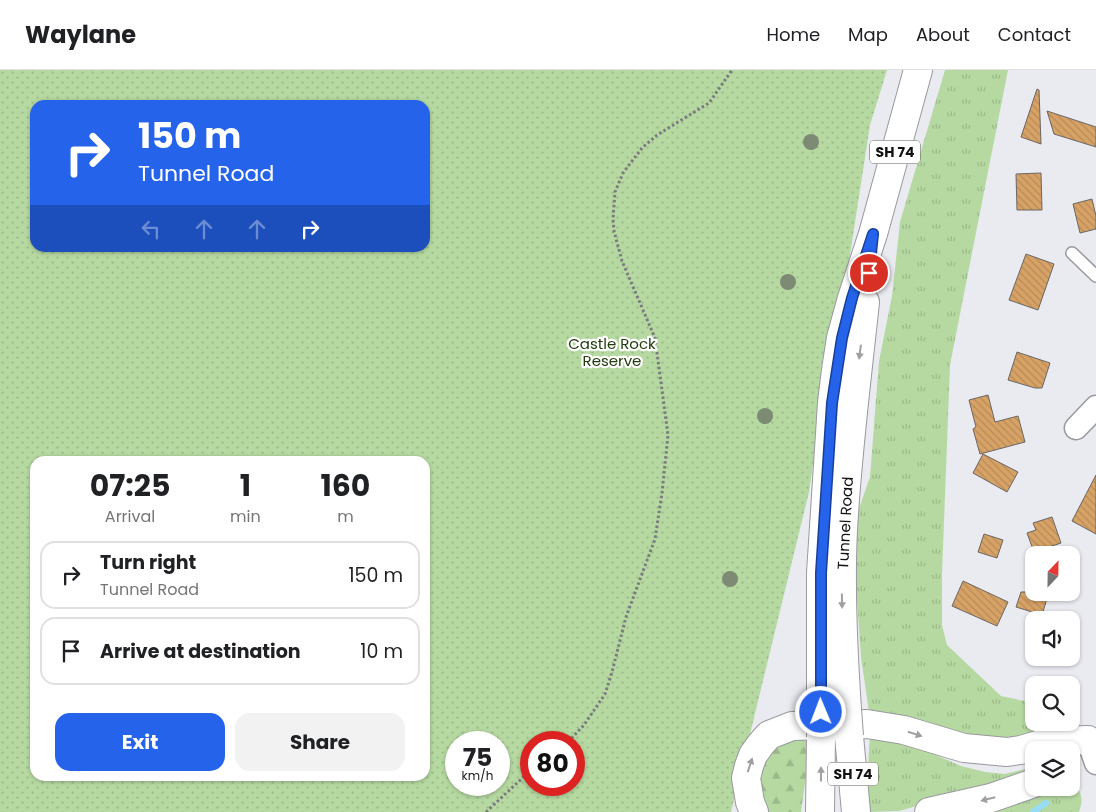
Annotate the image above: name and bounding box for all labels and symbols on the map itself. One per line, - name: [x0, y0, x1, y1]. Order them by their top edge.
- road number: SH 74: [870, 140, 920, 164]
- pin: [848, 252, 890, 294]
- park label: Castle Rock Reserve: [568, 333, 656, 371]
- one-way arrow: [856, 344, 864, 360]
- street label: Tunnel Road: [832, 476, 858, 570]
- north arrow: [1025, 546, 1080, 601]
- one-way arrow: [839, 593, 847, 609]
- position arrow: [794, 685, 846, 737]
- one-way arrow: [907, 730, 922, 738]
- speed limit sign: 80: [520, 731, 585, 796]
- one-way arrow: [746, 757, 754, 772]
- road number: SH 74: [828, 762, 878, 786]
- one-way arrow: [817, 766, 825, 782]
- one-way arrow: [980, 795, 995, 803]

